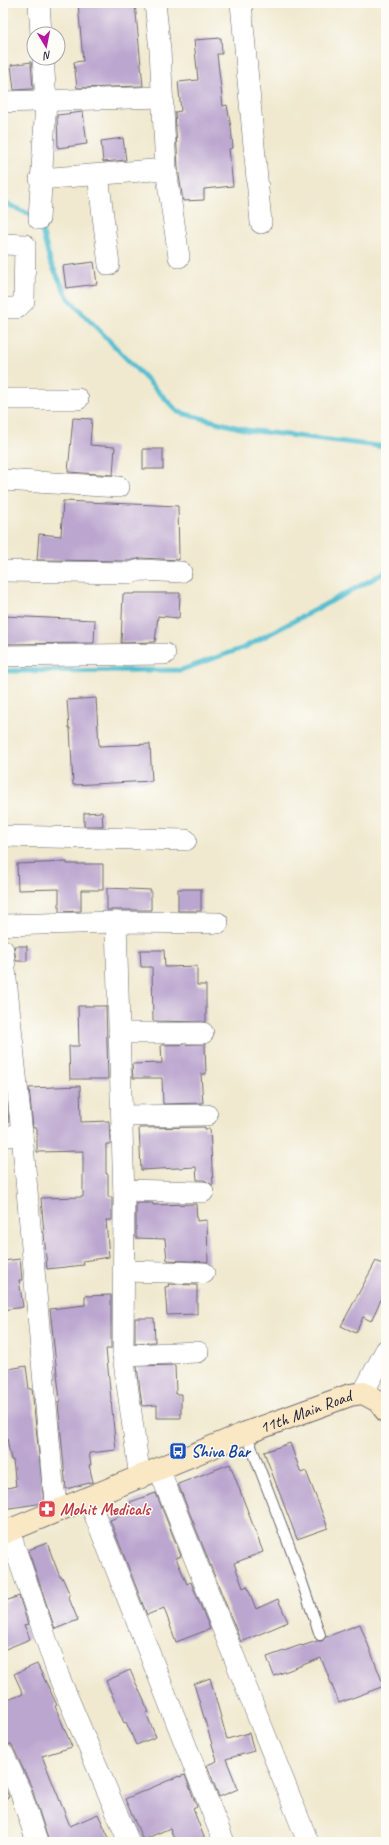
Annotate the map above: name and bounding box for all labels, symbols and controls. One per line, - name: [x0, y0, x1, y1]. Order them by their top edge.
- north arrow: [26, 26, 66, 66]
- text: N: [41, 48, 52, 64]
- street label: 11th Main Road: [257, 1384, 356, 1438]
- bus stop icon: Shiva Bar: [168, 1441, 188, 1461]
- place label: Shiva Bar: [191, 1441, 252, 1462]
- pharmacy icon: Mohit Medicals: [37, 1499, 57, 1519]
- place label: Mohit Medicals: [60, 1499, 152, 1520]

